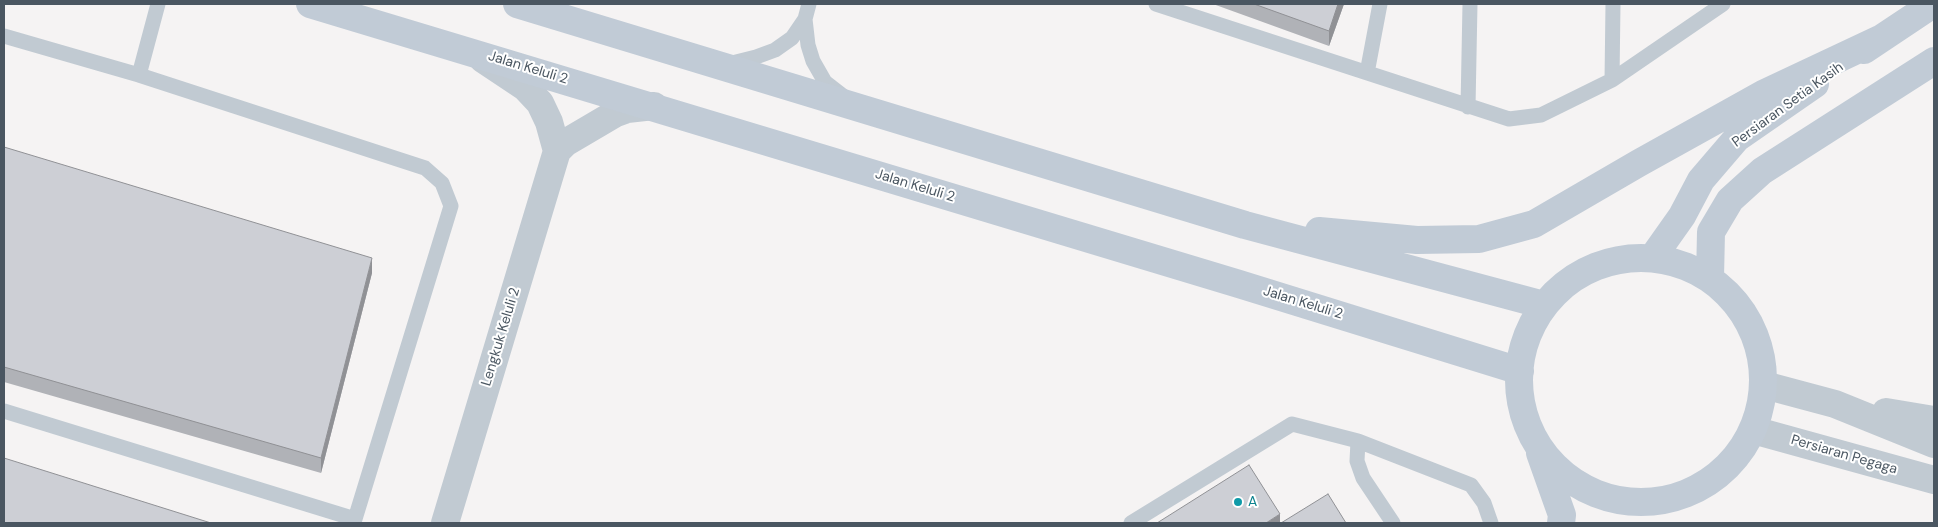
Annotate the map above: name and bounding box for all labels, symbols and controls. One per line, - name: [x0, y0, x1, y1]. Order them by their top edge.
- street label: Jalan Keluli 2: [486, 48, 570, 88]
- street label: Persiaran Setia Kasih: [1729, 59, 1847, 151]
- street label: Jalan Keluli 2: [873, 166, 957, 206]
- street label: Jalan Keluli 2: [1261, 283, 1345, 323]
- street label: Lengkuk Keluli 2: [478, 286, 524, 388]
- street label: Persiaran Pegaga: [1789, 432, 1899, 478]
- place label: A: [1248, 494, 1257, 510]
- marker: A: [1232, 496, 1244, 508]

